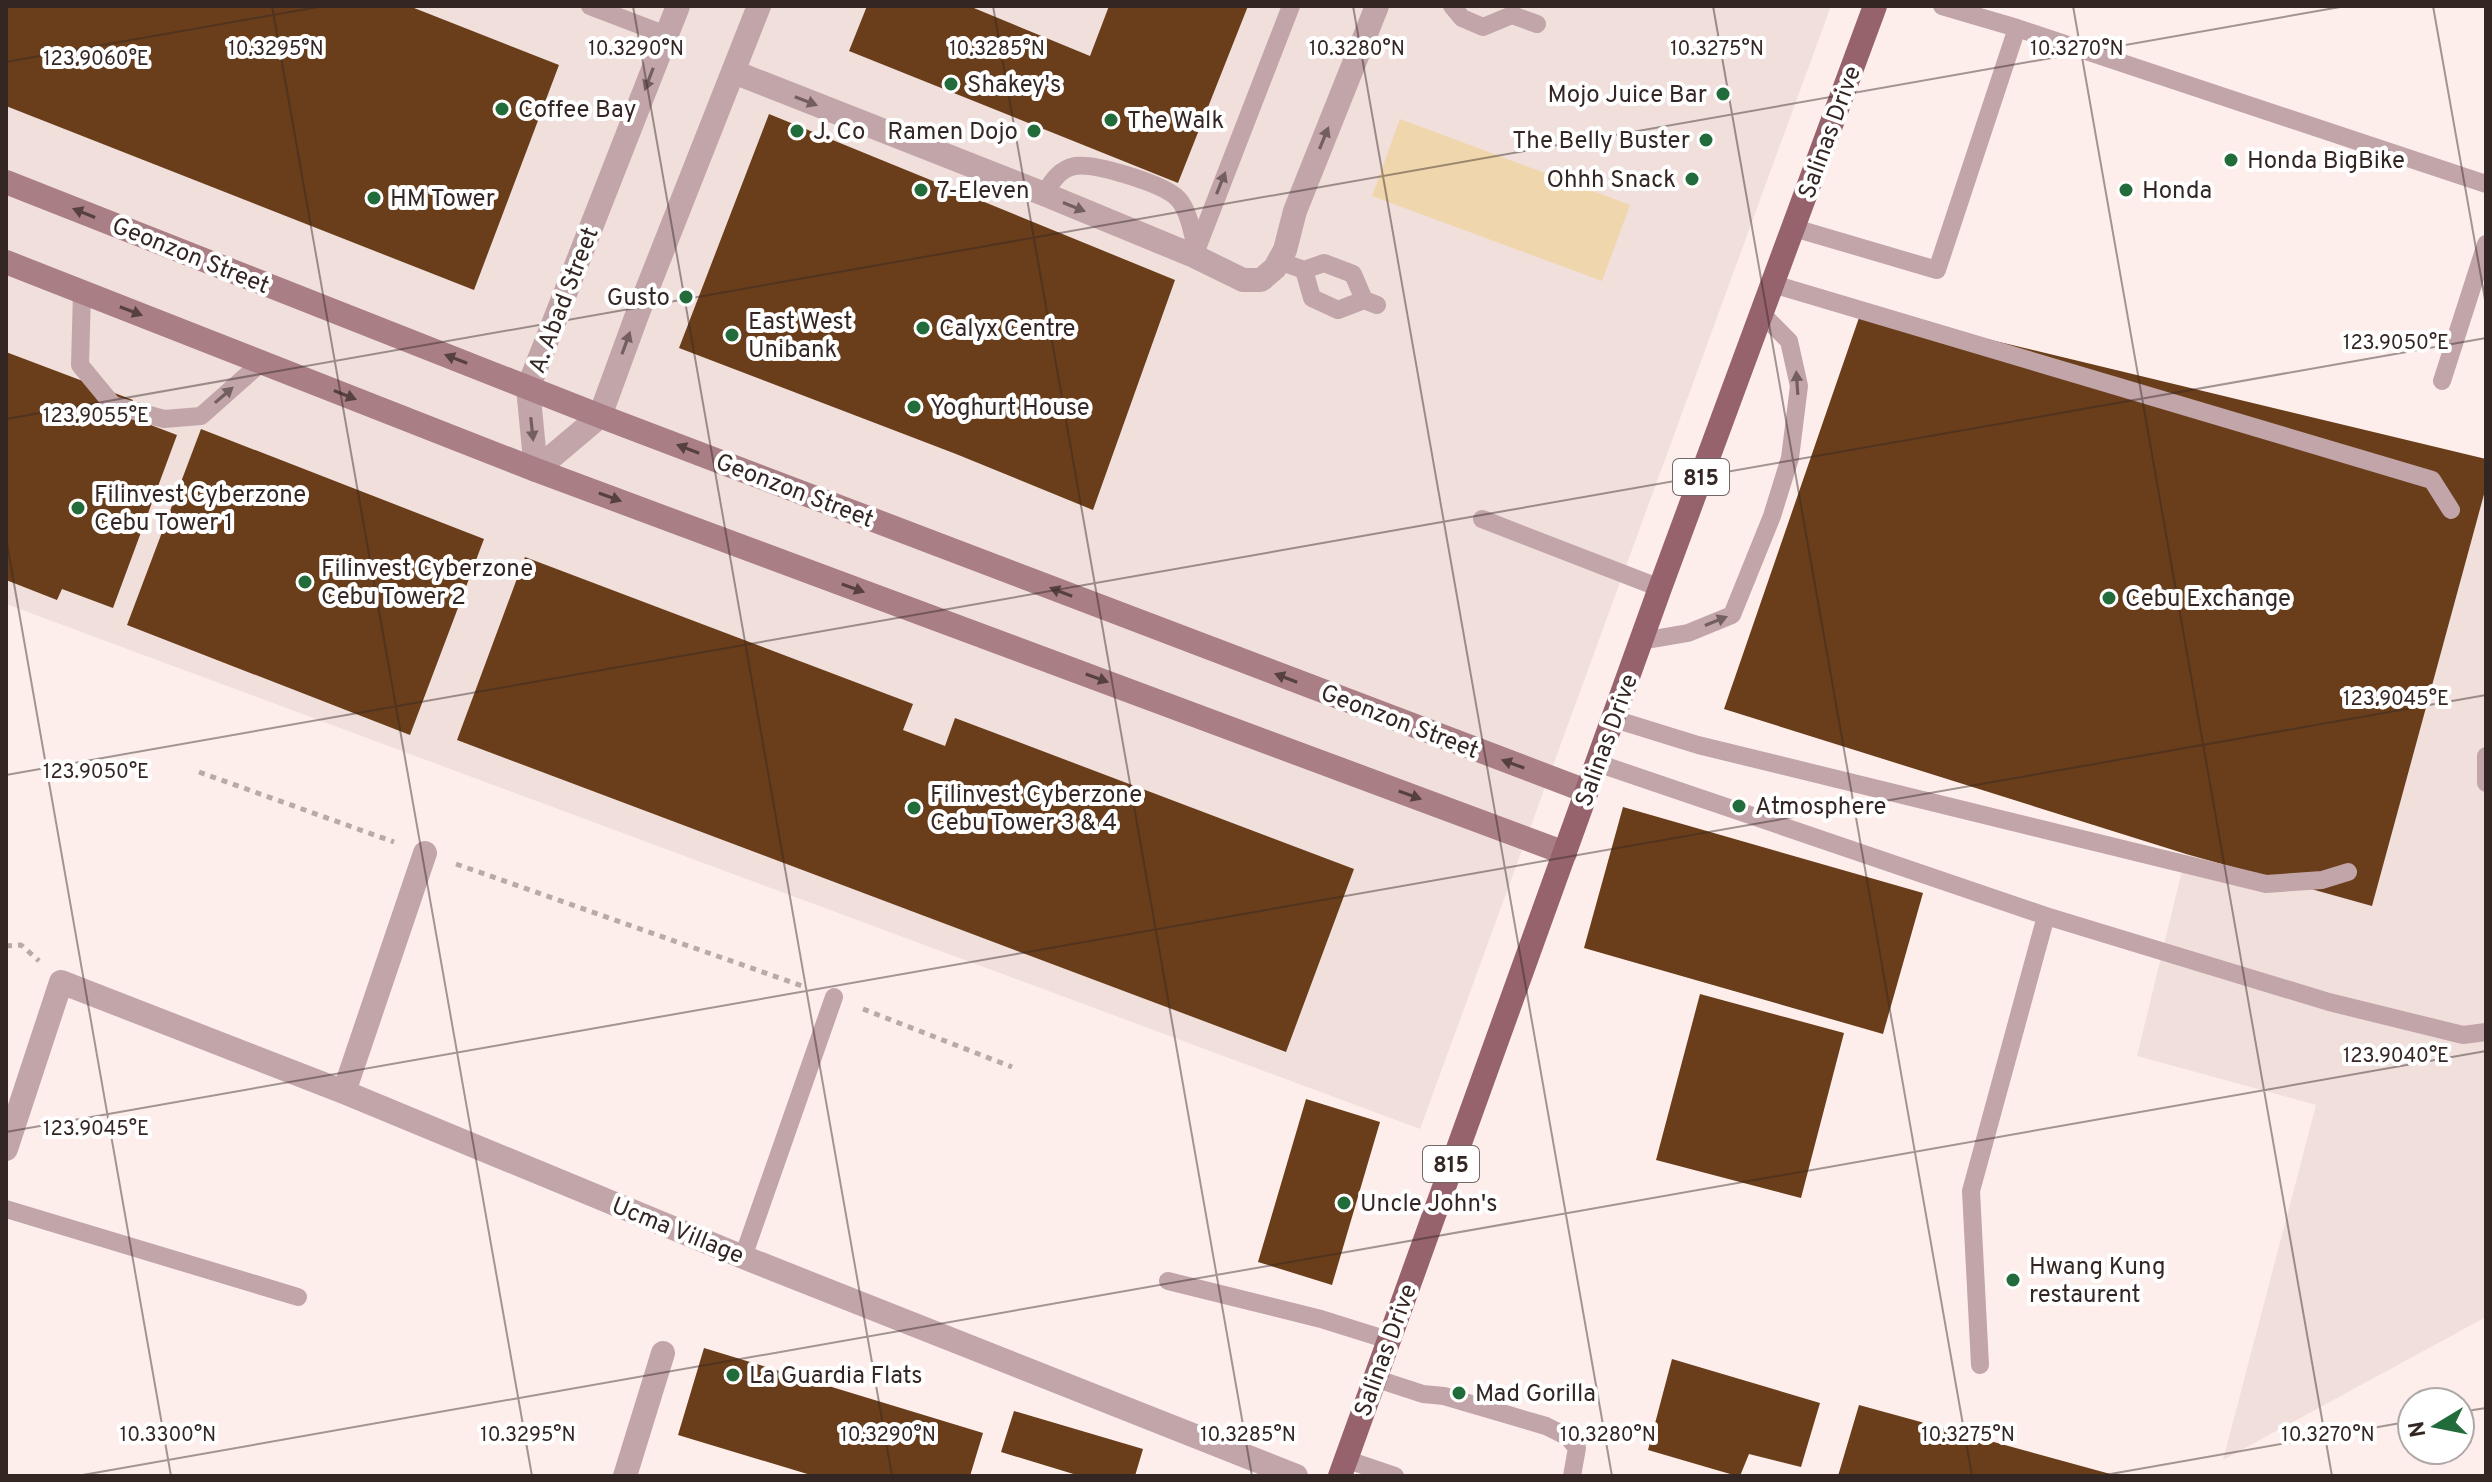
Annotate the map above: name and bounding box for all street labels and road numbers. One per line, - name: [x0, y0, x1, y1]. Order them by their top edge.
- street label: Salinas Drive: [1793, 62, 1869, 203]
- street label: Geonzon Street: [107, 212, 273, 302]
- street label: A. Abad Street: [523, 223, 607, 378]
- street label: Geonzon Street: [711, 448, 878, 536]
- road number: 815: [1673, 459, 1729, 495]
- street label: Salinas Drive: [1570, 670, 1646, 811]
- street label: Geonzon Street: [1316, 679, 1483, 767]
- road number: 815: [1423, 1146, 1479, 1182]
- street label: Ucma Village: [607, 1192, 748, 1272]
- street label: Salinas Drive: [1349, 1280, 1425, 1421]

